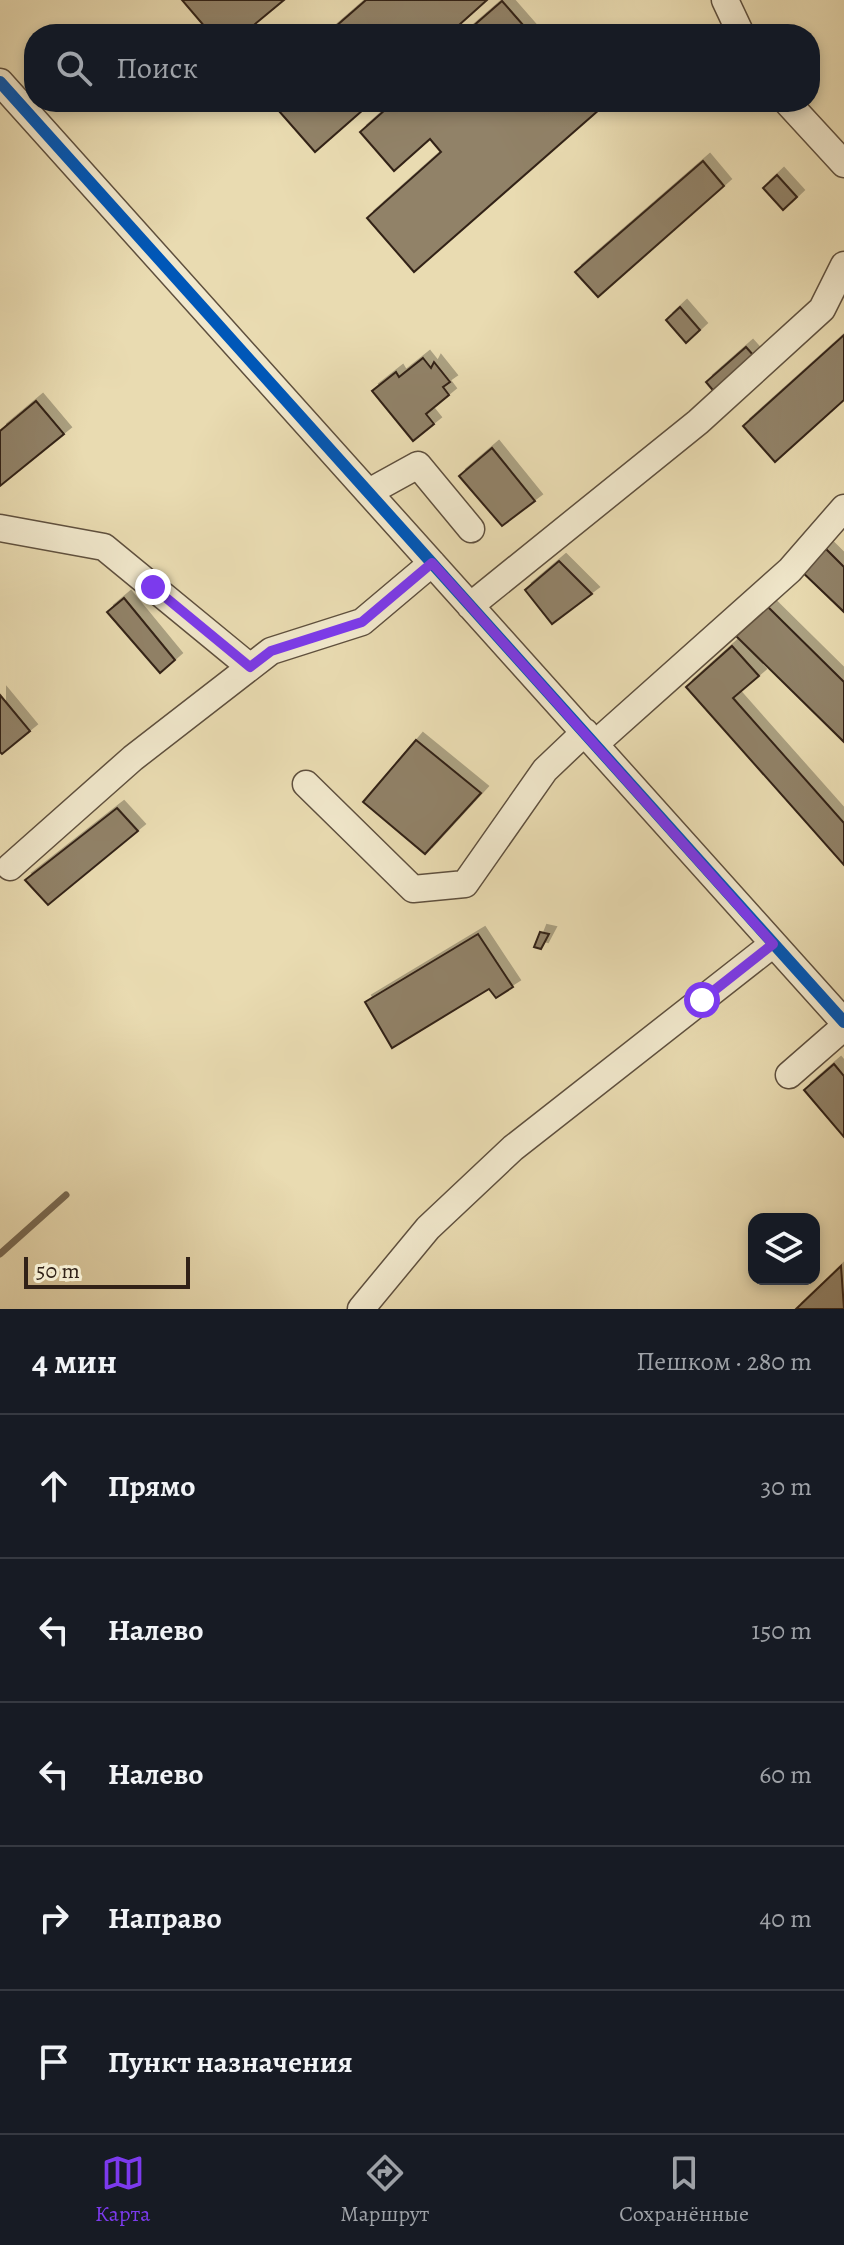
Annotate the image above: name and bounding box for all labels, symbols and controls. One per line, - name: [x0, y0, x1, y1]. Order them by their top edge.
- search box: [24, 24, 820, 112]
- icon: search: [52, 46, 96, 90]
- text: Поиск: [116, 48, 198, 88]
- route end: [135, 569, 171, 605]
- route start: [684, 982, 720, 1018]
- map controls: [748, 1213, 820, 1285]
- button: layers: [748, 1213, 820, 1285]
- scale bar: [24, 1253, 190, 1289]
- text: 50 m: [36, 1256, 80, 1286]
- text: 4 мин: [32, 1338, 117, 1385]
- text: Пешком · 280 m: [636, 1344, 812, 1379]
- icon: ahead: [32, 1464, 76, 1508]
- text: Прямо: [108, 1466, 195, 1506]
- text: 30 m: [761, 1469, 812, 1504]
- icon: left: [32, 1608, 76, 1652]
- text: Налево: [108, 1610, 203, 1650]
- text: 150 m: [751, 1613, 812, 1648]
- icon: left: [32, 1752, 76, 1796]
- text: Налево: [108, 1754, 203, 1794]
- text: 60 m: [759, 1757, 812, 1792]
- icon: right: [32, 1896, 76, 1940]
- text: Направо: [108, 1898, 222, 1938]
- text: 40 m: [760, 1901, 812, 1936]
- icon: arrive: [32, 2040, 76, 2084]
- text: Пункт назначения: [108, 2042, 353, 2082]
- tab: Карта: [95, 2151, 150, 2229]
- tab: Маршрут: [340, 2151, 429, 2229]
- tab: Сохранённые: [619, 2151, 749, 2229]

